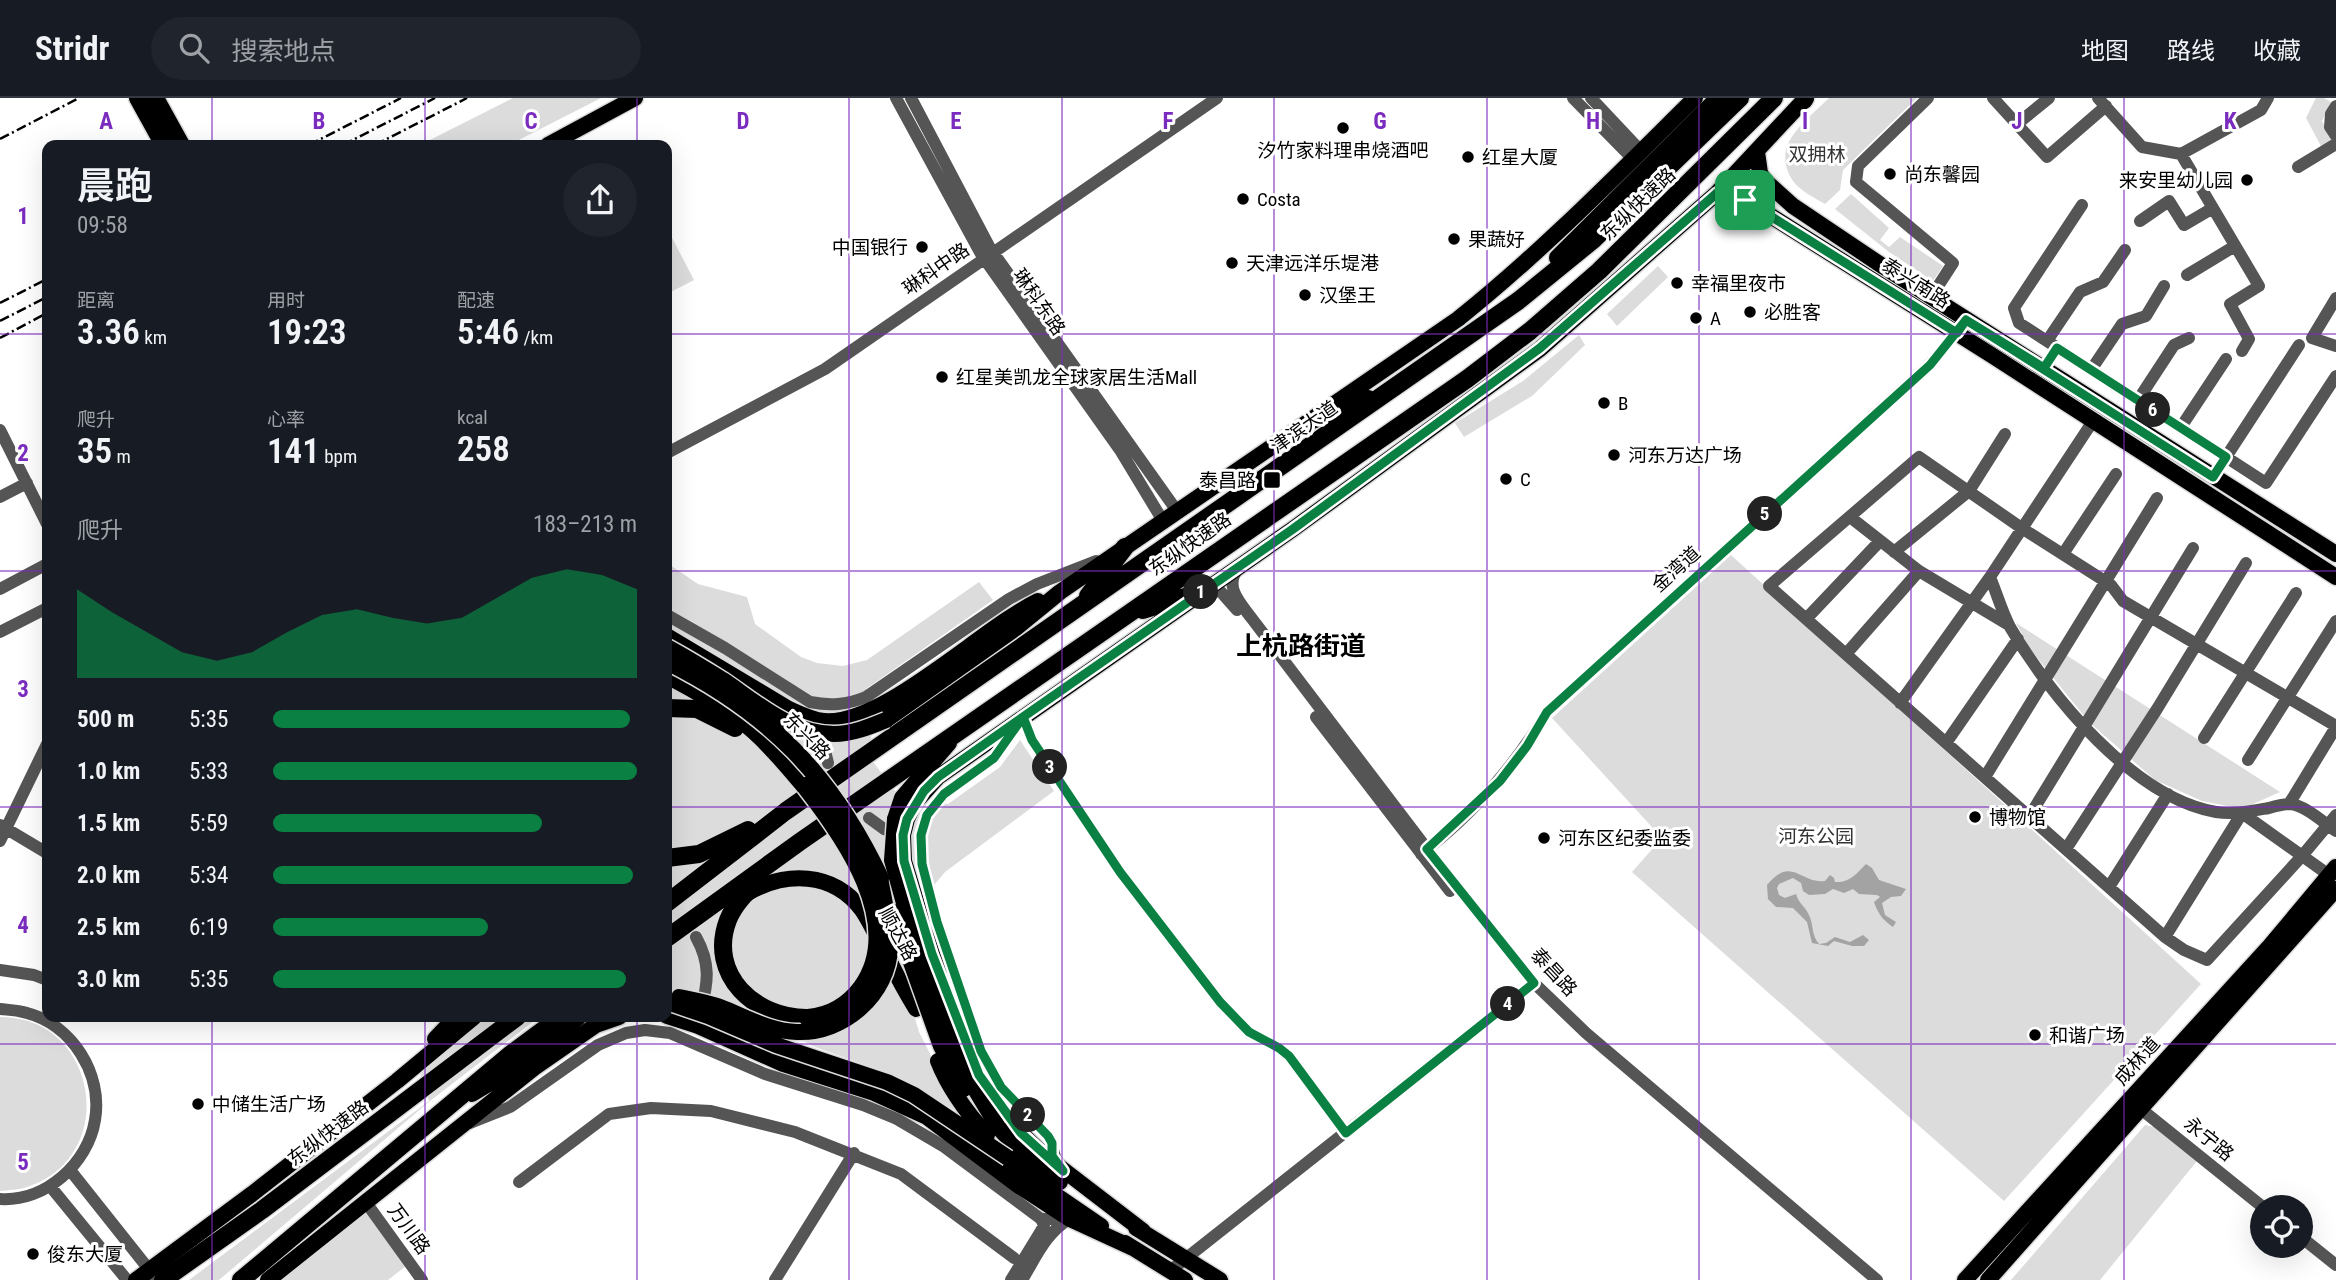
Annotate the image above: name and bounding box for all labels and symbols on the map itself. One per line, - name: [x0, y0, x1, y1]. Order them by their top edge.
- text: A: [99, 108, 113, 135]
- text: B: [313, 108, 325, 135]
- text: C: [524, 108, 538, 135]
- text: D: [737, 108, 750, 135]
- text: E: [950, 108, 962, 135]
- text: F: [1163, 108, 1174, 135]
- text: G: [1373, 108, 1387, 135]
- text: H: [1586, 108, 1600, 135]
- text: I: [1802, 108, 1808, 135]
- text: J: [2011, 108, 2023, 135]
- text: K: [2224, 108, 2237, 135]
- marker: 汐竹家料理串烧酒吧: [1335, 120, 1351, 136]
- place label: 汐竹家料理串烧酒吧: [1257, 139, 1429, 162]
- park label: 双拥林: [1788, 143, 1846, 166]
- place label: 红星大厦: [1482, 146, 1558, 169]
- marker: 红星大厦: [1460, 149, 1476, 165]
- street label: 东纵快速路: [1596, 163, 1680, 245]
- place label: 尚东馨园: [1904, 163, 1980, 186]
- marker: 尚东馨园: [1882, 166, 1898, 182]
- place label: 来安里幼儿园: [2119, 169, 2233, 192]
- pin: [1715, 170, 1775, 230]
- marker: 来安里幼儿园: [2239, 172, 2255, 188]
- place label: Costa: [1257, 188, 1301, 211]
- marker: Costa: [1235, 191, 1251, 207]
- text: 1: [17, 203, 29, 230]
- place label: 果蔬好: [1468, 228, 1525, 251]
- marker: 果蔬好: [1446, 231, 1462, 247]
- place label: 中国银行: [832, 236, 908, 259]
- street label: 琳科中路: [898, 238, 974, 300]
- marker: 中国银行: [914, 239, 930, 255]
- place label: 天津远洋乐堤港: [1246, 252, 1379, 275]
- street label: 泰兴南路: [1878, 253, 1954, 313]
- marker: 天津远洋乐堤港: [1224, 255, 1240, 271]
- street label: 琳科东路: [1008, 264, 1070, 340]
- place label: 幸福里夜市: [1691, 272, 1786, 295]
- marker: 幸福里夜市: [1669, 275, 1685, 291]
- place label: 汉堡王: [1319, 284, 1376, 307]
- marker: 汉堡王: [1297, 287, 1313, 303]
- place label: 必胜客: [1764, 301, 1821, 324]
- marker: 必胜客: [1742, 304, 1758, 320]
- place label: A: [1710, 307, 1721, 330]
- marker: A: [1688, 310, 1704, 326]
- place label: 红星美凯龙全球家居生活Mall: [956, 366, 1197, 389]
- marker: 红星美凯龙全球家居生活Mall: [934, 369, 950, 385]
- place label: B: [1618, 392, 1628, 415]
- pin: 6: [2136, 392, 2170, 428]
- marker: B: [1596, 395, 1612, 411]
- street label: 津滨大道: [1266, 396, 1342, 458]
- text: 2: [17, 440, 29, 467]
- place label: 河东万达广场: [1628, 444, 1742, 467]
- marker: 河东万达广场: [1606, 447, 1622, 463]
- place label: C: [1520, 468, 1531, 491]
- place label: 泰昌路: [1199, 469, 1256, 492]
- marker: 泰昌路: [1262, 470, 1282, 490]
- marker: C: [1498, 471, 1514, 487]
- pin: 5: [1748, 496, 1782, 532]
- street label: 东纵快速路: [1144, 507, 1236, 581]
- street label: 金湾道: [1647, 541, 1705, 597]
- pin: 1: [1184, 574, 1218, 610]
- district label: 上杭路街道: [1236, 631, 1366, 661]
- text: 3: [17, 676, 29, 703]
- street label: 东兴路: [779, 708, 835, 764]
- pin: 3: [1032, 750, 1068, 784]
- place label: 博物馆: [1989, 806, 2046, 829]
- marker: 博物馆: [1967, 809, 1983, 825]
- park label: 河东公园: [1778, 825, 1854, 848]
- place label: 河东区纪委监委: [1558, 827, 1691, 850]
- marker: 河东区纪委监委: [1536, 830, 1552, 846]
- street label: 顺达路: [874, 903, 922, 965]
- text: 4: [17, 912, 29, 939]
- street label: 泰昌路: [1526, 943, 1582, 1001]
- pin: 4: [1490, 986, 1526, 1021]
- place label: 和谐广场: [2049, 1024, 2125, 1047]
- marker: 和谐广场: [2027, 1027, 2043, 1043]
- street label: 成林道: [2109, 1032, 2165, 1090]
- place label: 中储生活广场: [212, 1093, 326, 1116]
- street label: 东纵快速路: [283, 1095, 373, 1171]
- marker: 中储生活广场: [190, 1096, 206, 1112]
- pin: 2: [1010, 1098, 1046, 1132]
- street label: 永宁路: [2180, 1112, 2238, 1166]
- text: 5: [17, 1149, 29, 1176]
- street label: 万川路: [383, 1199, 435, 1259]
- place label: 俊东大厦: [47, 1243, 123, 1266]
- marker: 俊东大厦: [25, 1246, 41, 1262]

